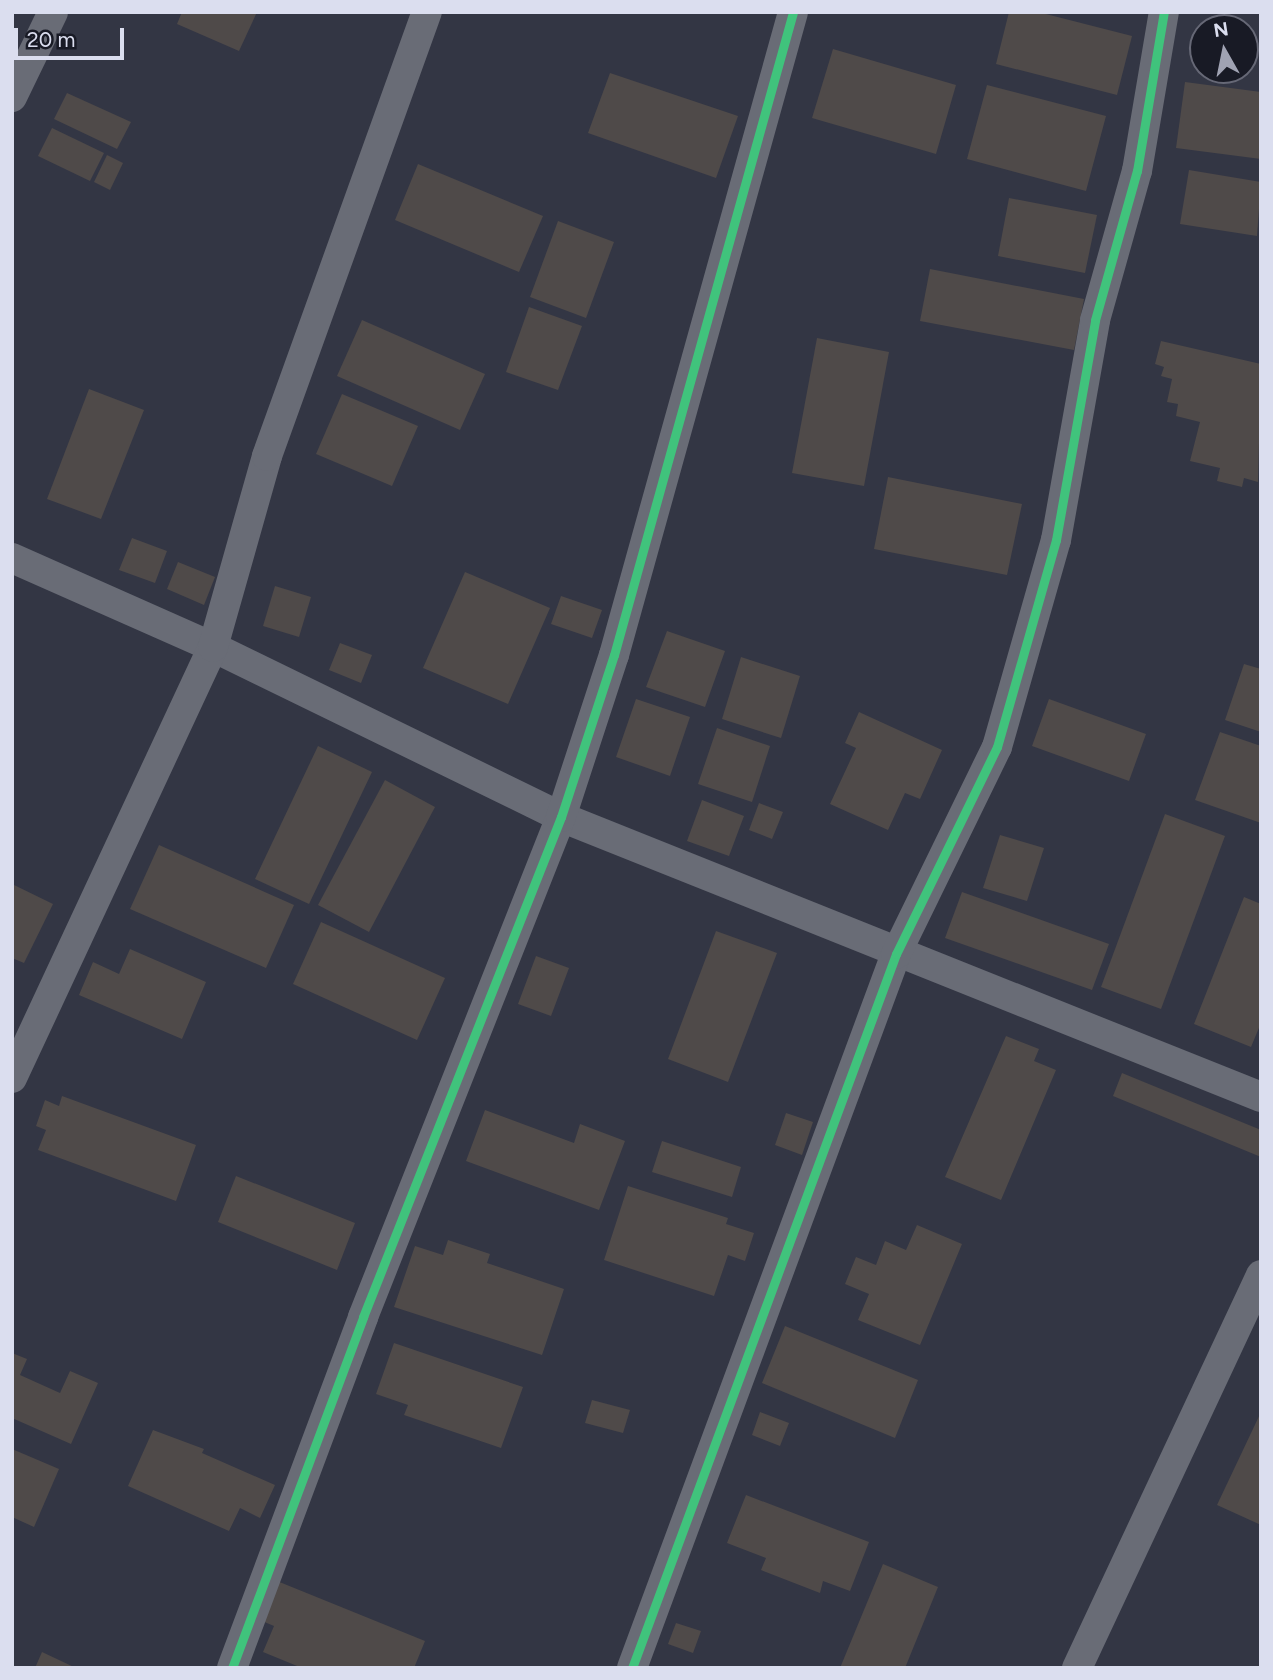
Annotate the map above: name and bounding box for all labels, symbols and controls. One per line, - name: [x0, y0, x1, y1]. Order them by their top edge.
- scale bar: [18, 14, 128, 58]
- north arrow: [1189, 14, 1259, 84]
- text: N: [1212, 17, 1230, 42]
- text: 20 m: [27, 27, 75, 52]

